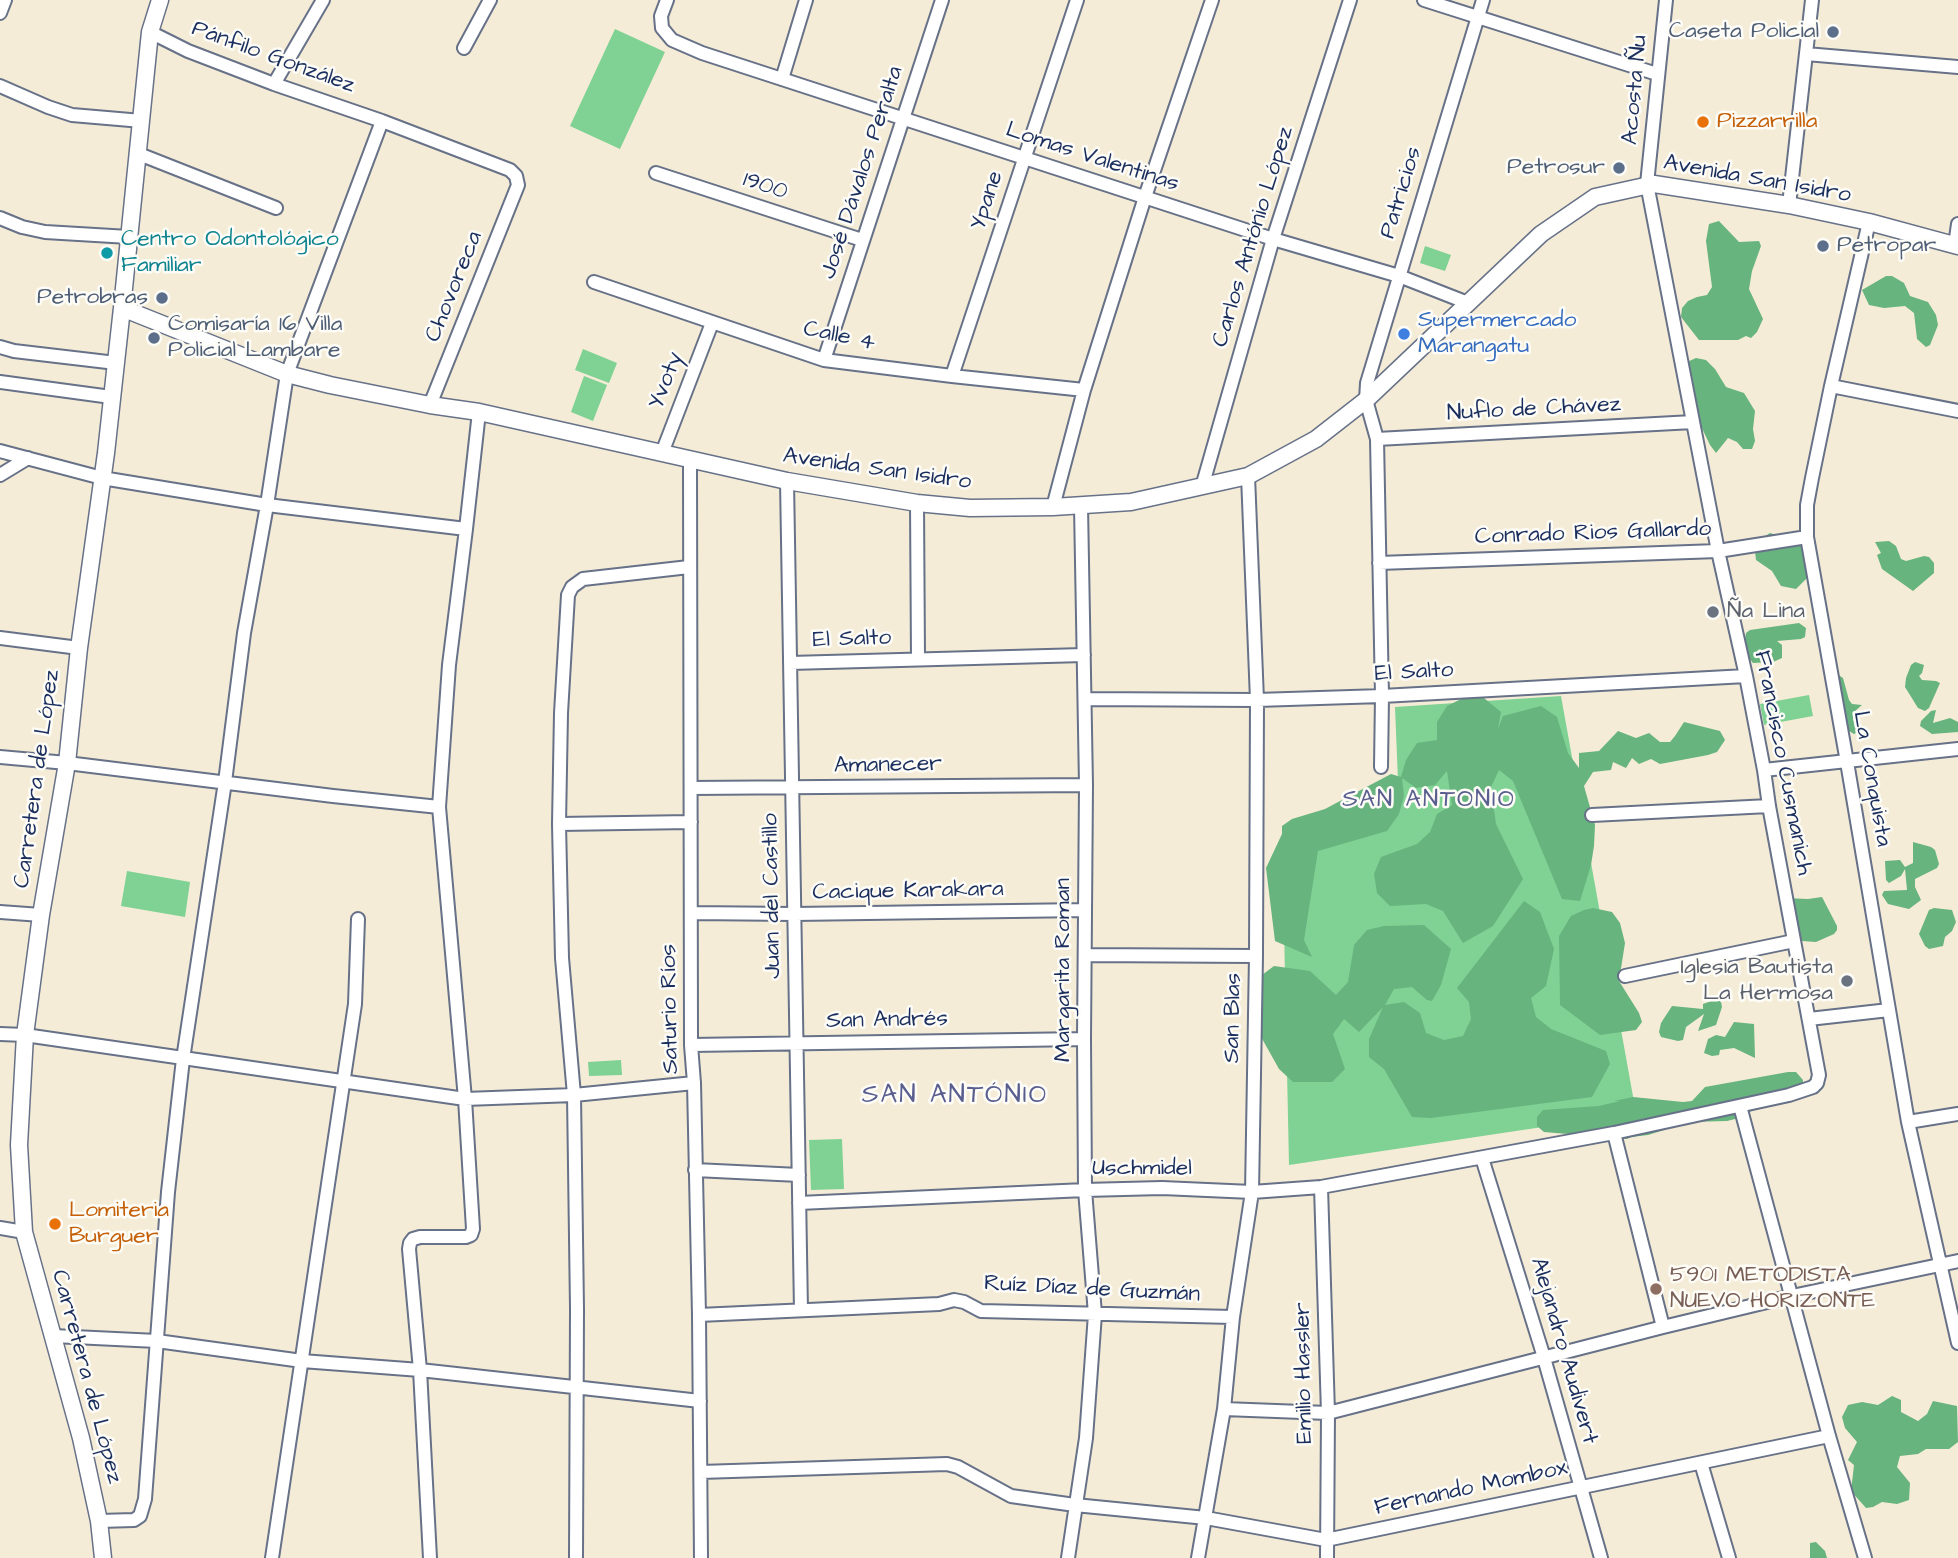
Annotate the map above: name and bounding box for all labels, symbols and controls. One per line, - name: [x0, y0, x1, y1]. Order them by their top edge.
- street label: Pánfilo González: [188, 16, 358, 100]
- place label: Caseta Policial: [1669, 18, 1819, 46]
- marker: Caseta Policial: [1825, 24, 1841, 40]
- street label: Acosta Ñu: [1617, 34, 1655, 146]
- street label: José Dávalos Peralta: [816, 63, 910, 283]
- place label: Pizzarrilla: [1717, 108, 1817, 136]
- marker: Pizzarrilla: [1695, 114, 1711, 130]
- street label: Lomas Valentinas: [1002, 117, 1182, 199]
- street label: Carlos António López: [1207, 123, 1301, 351]
- street label: Patricios: [1375, 144, 1429, 242]
- street label: Avenida San Isidro: [1661, 150, 1853, 210]
- place label: Petrosur: [1507, 154, 1605, 182]
- marker: Petrosur: [1611, 160, 1627, 176]
- street label: 1900: [739, 167, 791, 207]
- street label: Ypane: [965, 168, 1011, 234]
- place label: Centro Odontológico Familiar: [121, 226, 339, 280]
- street label: Chovoreca: [420, 228, 490, 346]
- place label: Petropar: [1837, 232, 1936, 260]
- marker: Petropar: [1815, 238, 1831, 254]
- marker: Centro Odontológico Familiar: [99, 245, 115, 261]
- place label: Petrobras: [37, 284, 148, 312]
- marker: Petrobras: [154, 290, 170, 306]
- place label: Supermercado Marangatu: [1418, 307, 1576, 361]
- place label: Comisaría 16 Villa Policial Lambare: [168, 311, 342, 365]
- street label: Calle 4: [801, 316, 877, 358]
- marker: Supermercado Marangatu: [1396, 326, 1412, 342]
- marker: Comisaría 16 Villa Policial Lambare: [146, 330, 162, 346]
- street label: Yvoty: [644, 348, 690, 414]
- street label: Nuflo de Chávez: [1446, 392, 1622, 428]
- street label: Avenida San Isidro: [781, 443, 973, 497]
- street label: Conrado Rios Gallardo: [1474, 516, 1712, 552]
- place label: Ña Lina: [1727, 598, 1805, 626]
- marker: Ña Lina: [1705, 604, 1721, 620]
- street label: El Salto: [812, 625, 892, 655]
- street label: Francisco Cusmanich: [1747, 648, 1817, 878]
- street label: El Salto: [1374, 657, 1454, 689]
- street label: Carretera de López: [9, 668, 67, 890]
- street label: La Conquista: [1846, 709, 1896, 849]
- street label: Amanecer: [834, 751, 942, 781]
- district label: SAN ANTONIO: [1344, 787, 1514, 815]
- street label: Juan del Castillo: [758, 813, 788, 979]
- street label: Cacique Karakara: [812, 877, 1004, 907]
- street label: Margarita Roman: [1050, 878, 1078, 1062]
- street label: Saturio Ríos: [656, 944, 686, 1074]
- place label: Iglesia Bautista La Hermosa: [1681, 954, 1833, 1008]
- street label: San Blas: [1219, 973, 1249, 1063]
- marker: Iglesia Bautista La Hermosa: [1839, 973, 1855, 989]
- street label: San Andrés: [826, 1006, 948, 1036]
- district label: SAN ANTÓNIO: [863, 1081, 1047, 1113]
- street label: Uschmidel: [1092, 1155, 1192, 1183]
- place label: Lomiteria Burguer: [69, 1197, 169, 1251]
- marker: Lomiteria Burguer: [47, 1216, 63, 1232]
- street label: Alejandro Audivert: [1523, 1255, 1603, 1447]
- place label: 5901 METODISTA NUEVO HORIZONTE: [1670, 1262, 1875, 1316]
- street label: Carretera de López: [44, 1267, 128, 1487]
- street label: Ruíz Díaz de Guzmán: [983, 1271, 1201, 1309]
- marker: 5901 METODISTA NUEVO HORIZONTE: [1648, 1281, 1664, 1297]
- street label: Emilio Hassler: [1290, 1302, 1320, 1444]
- street label: Fernando Mombox: [1372, 1455, 1570, 1523]

